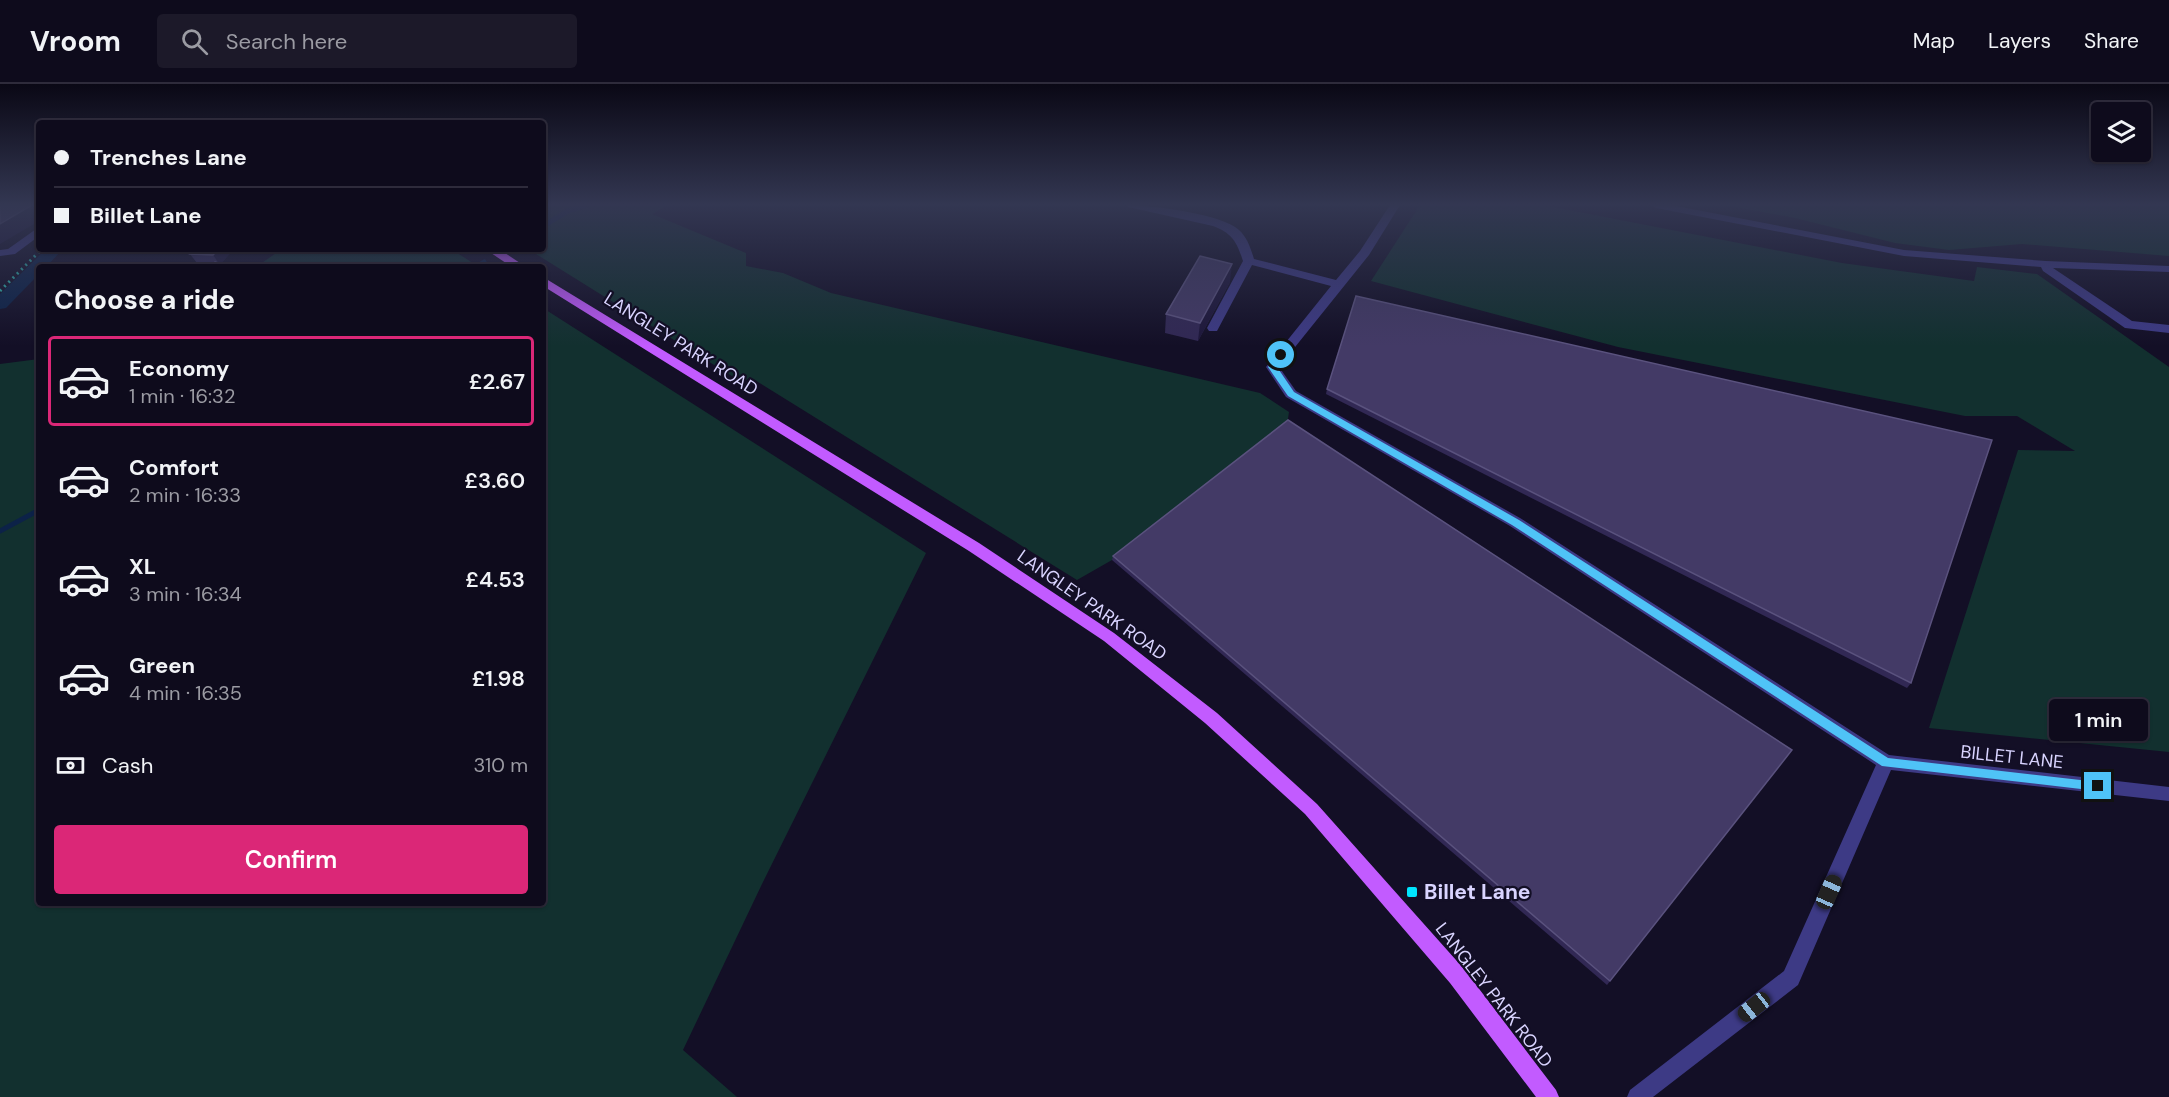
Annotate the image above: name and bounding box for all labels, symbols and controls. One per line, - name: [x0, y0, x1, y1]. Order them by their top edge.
- search box: [157, 14, 577, 68]
- text: Vroom: [30, 23, 121, 60]
- icon: search: [178, 25, 211, 58]
- text: Search here: [226, 27, 347, 56]
- text: Map: [1913, 27, 1955, 55]
- text: Layers: [1988, 27, 2051, 55]
- text: Share: [2084, 27, 2139, 55]
- map controls: [2091, 102, 2151, 162]
- button: layers: [2091, 102, 2151, 162]
- text: Trenches Lane: [90, 143, 247, 172]
- text: Billet Lane: [90, 201, 202, 230]
- text: Choose a ride: [54, 282, 235, 317]
- street label: LANGLEY PARK ROAD: [599, 287, 763, 401]
- route start: [1267, 341, 1294, 368]
- icon: car: [57, 354, 111, 408]
- text: Economy: [129, 354, 229, 383]
- text: £2.67: [469, 367, 525, 396]
- text: 1 min · 16:32: [129, 383, 235, 409]
- icon: car: [57, 453, 111, 507]
- text: Comfort: [129, 453, 219, 482]
- text: £3.60: [464, 466, 525, 495]
- text: 2 min · 16:33: [129, 482, 241, 508]
- street label: LANGLEY PARK ROAD: [1013, 544, 1171, 666]
- icon: car: [57, 552, 111, 606]
- text: XL: [129, 552, 156, 581]
- text: £4.53: [465, 565, 525, 594]
- text: 3 min · 16:34: [129, 581, 242, 607]
- icon: car: [57, 651, 111, 705]
- text: Green: [129, 651, 195, 680]
- text: £1.98: [472, 664, 525, 693]
- text: 4 min · 16:35: [129, 680, 242, 706]
- callout: 1 min: [2048, 699, 2148, 741]
- text: 1 min: [2075, 707, 2122, 733]
- street label: BILLET LANE: [1959, 740, 2065, 774]
- icon: cash: [54, 749, 87, 782]
- text: Cash: [102, 751, 153, 780]
- text: 310 m: [473, 752, 528, 778]
- route end: [2084, 772, 2111, 799]
- button: Confirm: [54, 825, 528, 894]
- car: [1813, 872, 1845, 912]
- place label: Billet Lane: [1424, 878, 1531, 906]
- marker: Billet Lane: [1405, 885, 1419, 899]
- street label: LANGLEY PARK ROAD: [1430, 918, 1558, 1072]
- car: [1734, 989, 1774, 1025]

